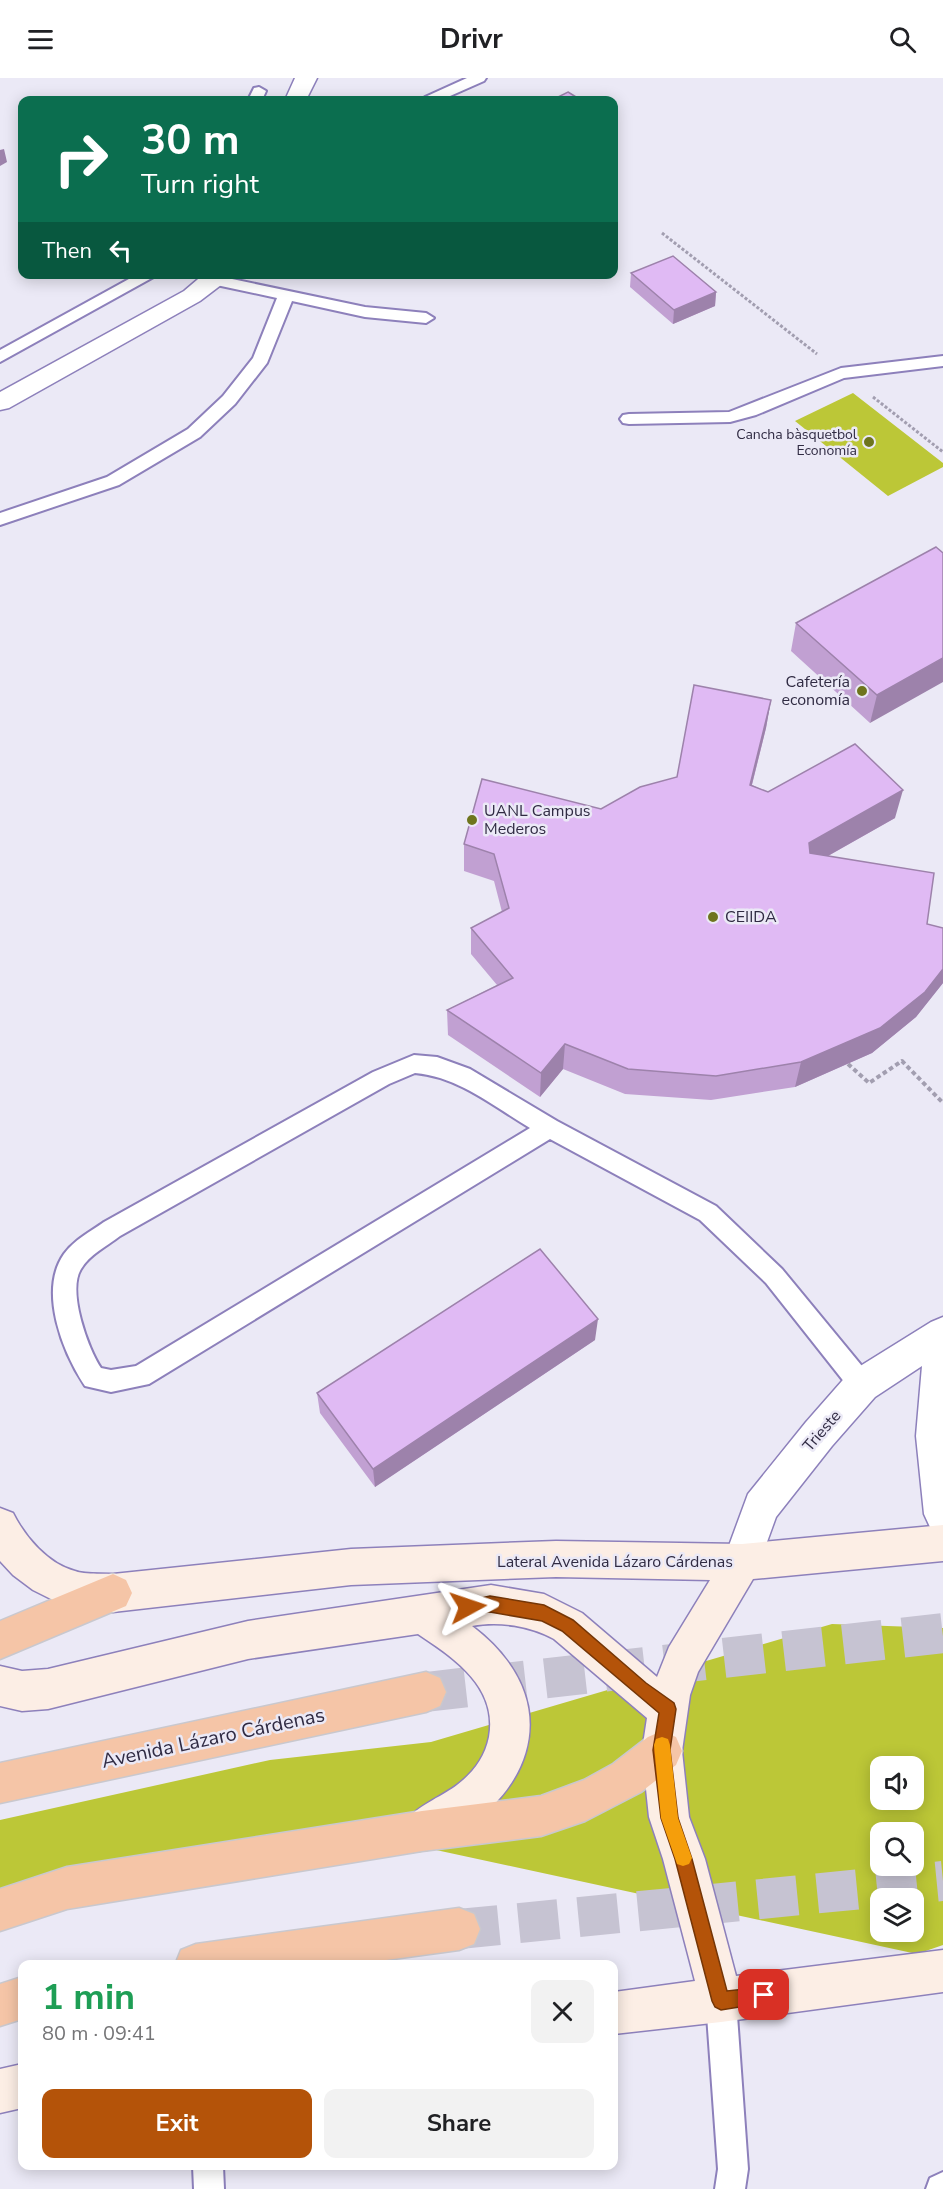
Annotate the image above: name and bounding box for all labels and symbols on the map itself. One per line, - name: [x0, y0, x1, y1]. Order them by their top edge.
- place label: Cancha bàsquetbol Economía: [736, 425, 858, 460]
- marker: Cancha bàsquetbol Economía: [862, 435, 876, 449]
- place label: Cafetería economía: [781, 671, 850, 711]
- marker: Cafetería economía: [855, 684, 869, 698]
- place label: UANL Campus Mederos: [484, 800, 591, 840]
- marker: UANL Campus Mederos: [465, 813, 479, 827]
- place label: CEIIDA: [725, 906, 777, 928]
- marker: CEIIDA: [706, 910, 720, 924]
- street label: Trieste: [798, 1406, 846, 1456]
- street label: Lateral Avenida Lázaro Cárdenas: [497, 1551, 733, 1573]
- position arrow: [436, 1575, 500, 1639]
- street label: Avenida Lázaro Cárdenas: [99, 1701, 327, 1775]
- pin: [738, 1969, 789, 2020]

